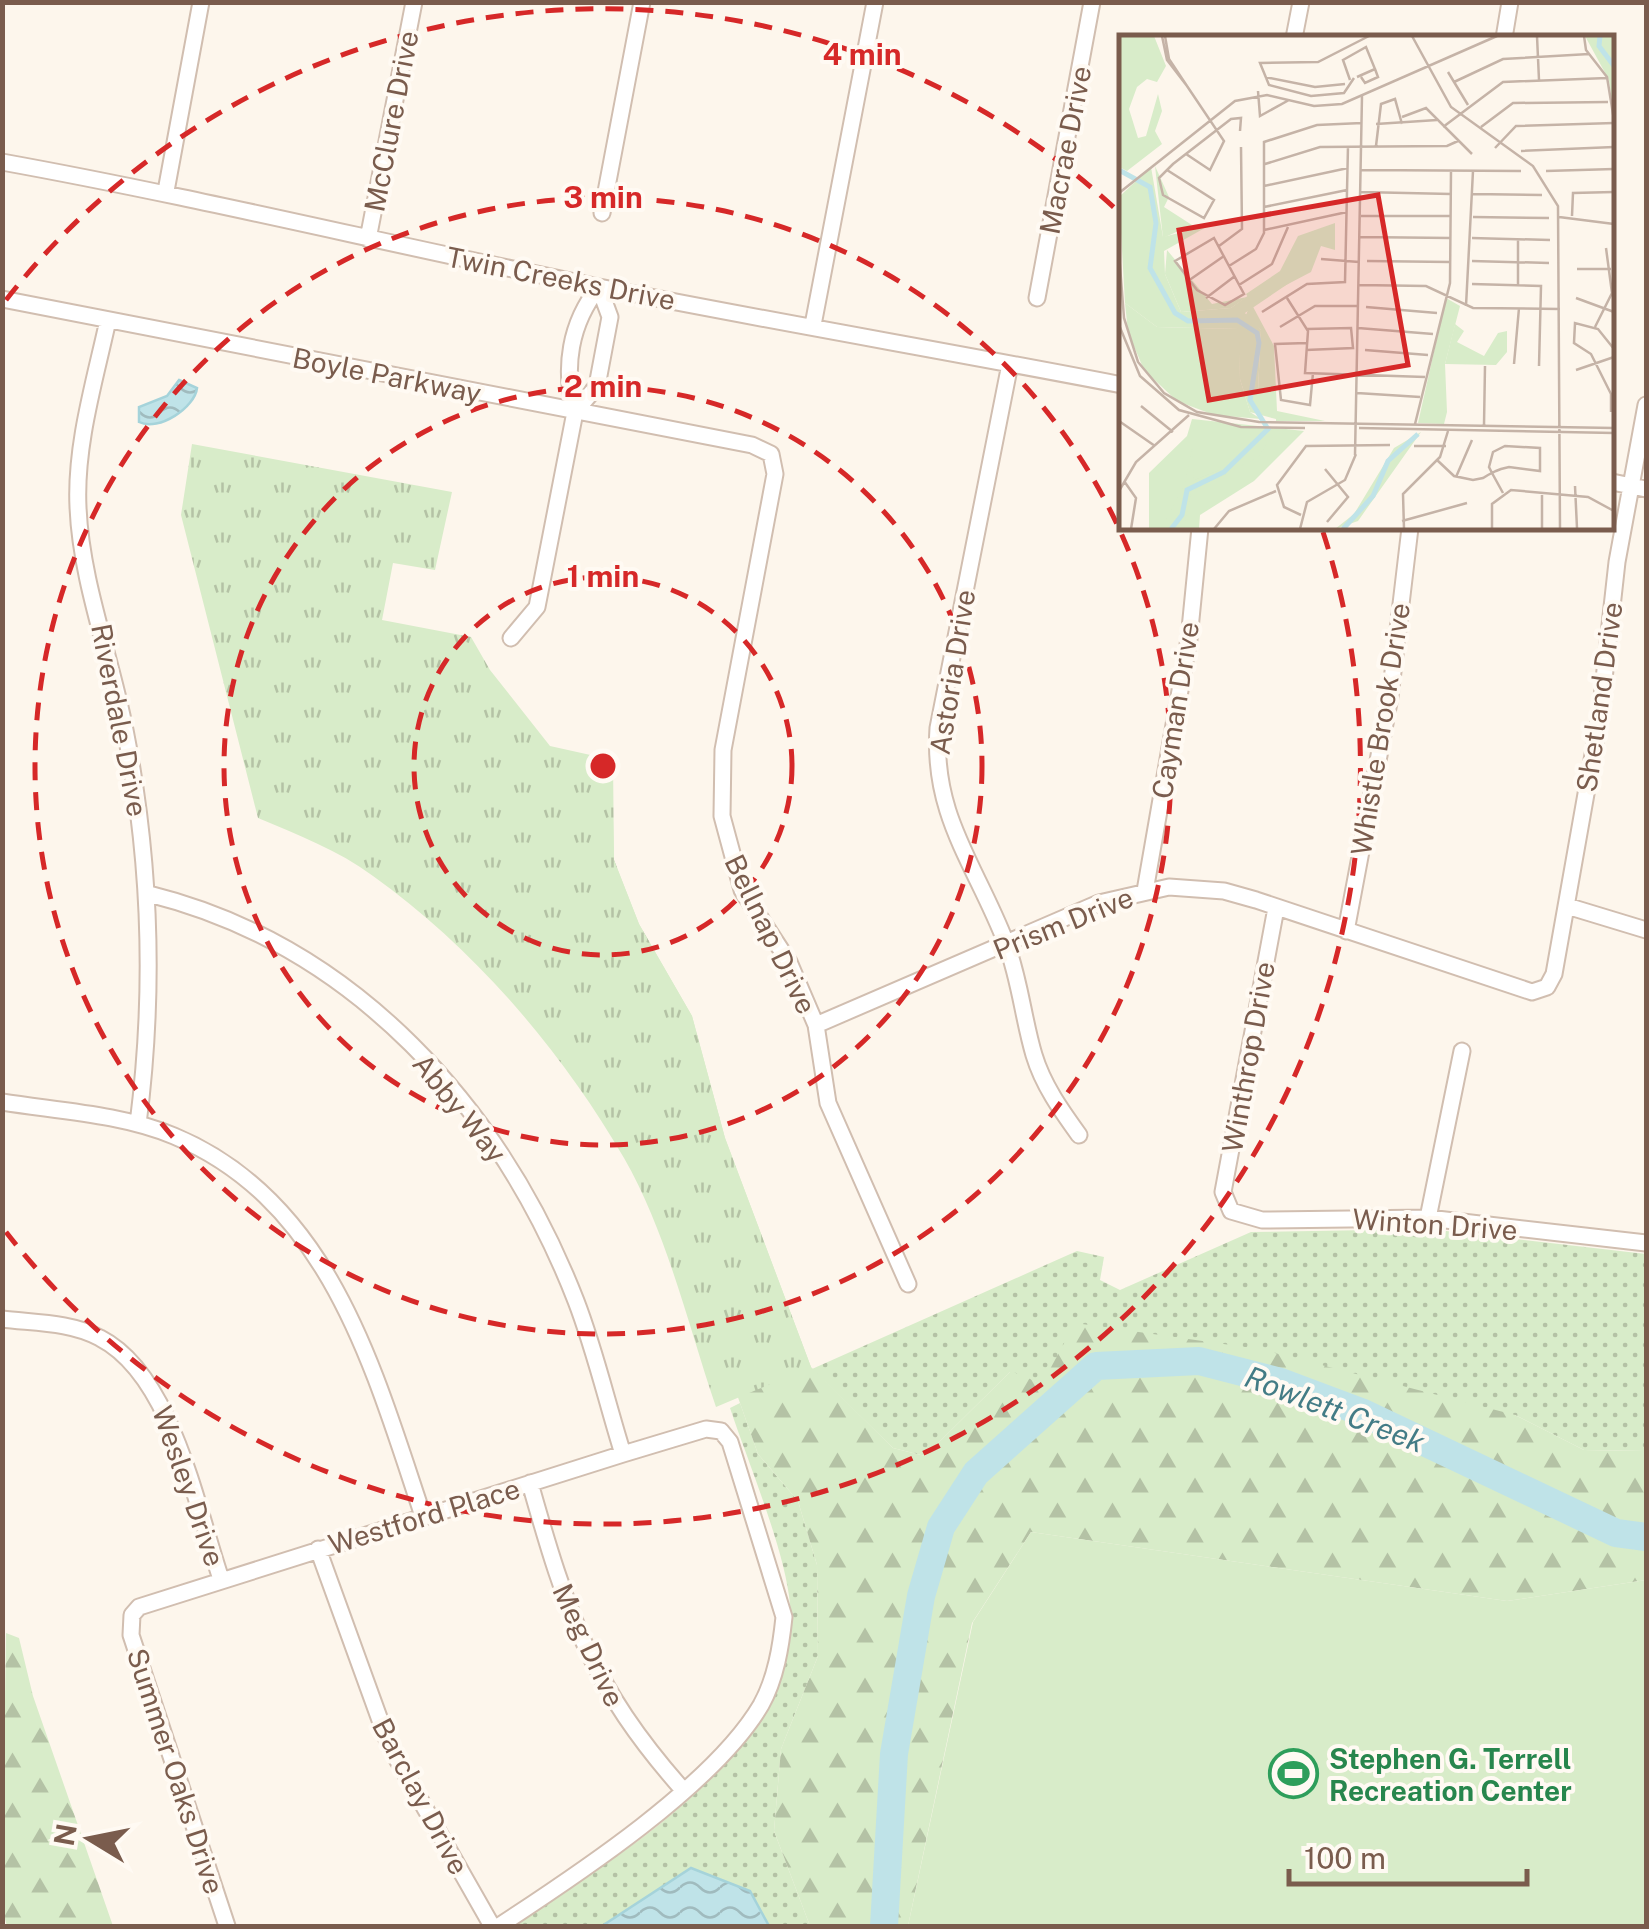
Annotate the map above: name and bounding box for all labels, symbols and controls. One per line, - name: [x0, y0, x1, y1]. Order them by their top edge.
- street label: McClure Drive: [357, 28, 425, 214]
- inset map: [1119, 35, 1614, 530]
- text: 4 min: [822, 36, 902, 72]
- street label: Macrae Drive: [1033, 63, 1097, 237]
- text: 3 min: [563, 179, 643, 215]
- street label: Twin Creeks Drive: [444, 240, 678, 316]
- street label: Boyle Parkway: [290, 341, 484, 409]
- text: 2 min: [564, 368, 642, 404]
- text: 1 min: [567, 558, 639, 594]
- street label: Astoria Drive: [923, 587, 981, 757]
- street label: Whistle Brook Drive: [1344, 600, 1416, 858]
- street label: Shetland Drive: [1569, 600, 1629, 794]
- street label: Cayman Drive: [1145, 619, 1205, 801]
- street label: Riverdale Drive: [85, 621, 155, 819]
- centre of rings: [585, 748, 621, 784]
- street label: Bellnap Drive: [718, 849, 824, 1019]
- street label: Prism Drive: [988, 880, 1138, 966]
- street label: Winthrop Drive: [1215, 959, 1281, 1155]
- street label: Abby Way: [406, 1047, 514, 1169]
- street label: Winton Drive: [1351, 1202, 1519, 1246]
- water label: Rowlett Creek: [1240, 1358, 1431, 1460]
- street label: Wesley Drive: [146, 1401, 232, 1571]
- street label: Westford Place: [324, 1471, 524, 1561]
- street label: Meg Drive: [546, 1578, 632, 1712]
- street label: Summer Oaks Drive: [121, 1644, 231, 1898]
- street label: Barclay Drive: [366, 1712, 476, 1880]
- place label: Stephen G. Terrell Recreation Center: [1329, 1742, 1572, 1807]
- sports icon: Stephen G. Terrell Recreation Center: [1268, 1748, 1320, 1800]
- north arrow: [40, 1789, 140, 1889]
- text: N: [47, 1821, 83, 1848]
- scale bar: [1289, 1824, 1526, 1886]
- text: 100 m: [1304, 1840, 1386, 1876]

